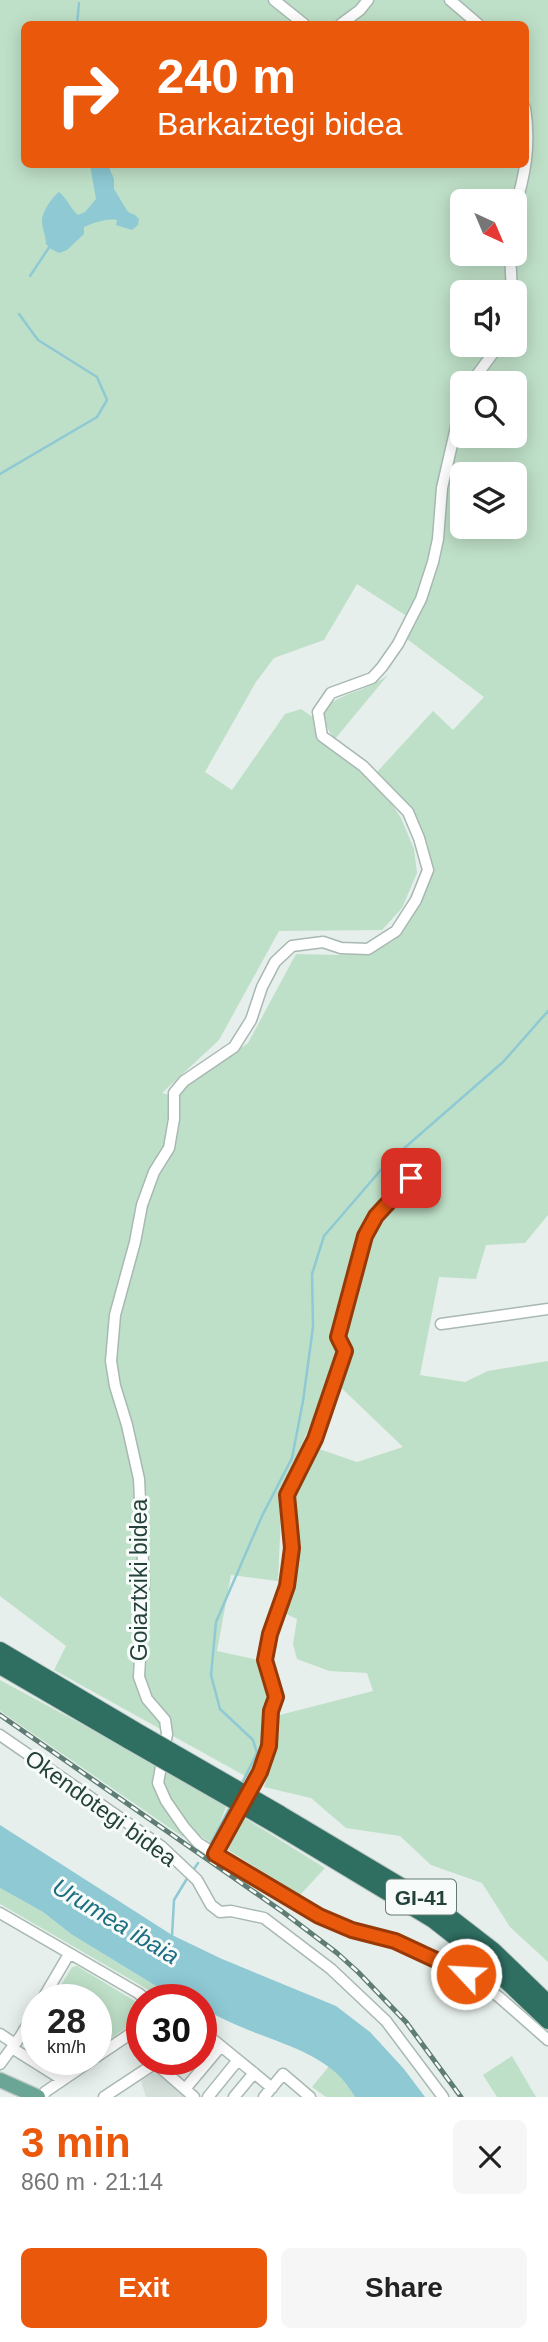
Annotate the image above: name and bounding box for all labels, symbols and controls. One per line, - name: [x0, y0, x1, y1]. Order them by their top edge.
- icon: right: [42, 49, 133, 140]
- text: 240 m: [157, 49, 296, 103]
- text: Barkaiztegi bidea: [157, 106, 402, 142]
- north arrow: [450, 189, 527, 266]
- map controls: [450, 189, 527, 539]
- button: sound: [450, 280, 527, 357]
- button: search: [450, 371, 527, 448]
- button: layers: [450, 462, 527, 539]
- pin: [381, 1148, 441, 1208]
- icon: arrive: [392, 1159, 430, 1197]
- street label: Goiaztxiki bidea: [126, 1499, 152, 1661]
- street label: Okendotegi bidea: [20, 1744, 182, 1872]
- water label: Urumea ibaia: [48, 1873, 184, 1969]
- road number: GI-41: [386, 1880, 456, 1914]
- position arrow: [429, 1937, 503, 2011]
- speed limit sign: 30: [126, 1984, 217, 2075]
- text: 28: [47, 2001, 86, 2040]
- text: km/h: [47, 2037, 86, 2057]
- text: 3 min: [21, 2119, 131, 2166]
- button: close: [453, 2120, 527, 2194]
- text: 860 m · 21:14: [21, 2169, 163, 2195]
- button: Exit: [21, 2248, 267, 2328]
- button: Share: [281, 2248, 527, 2328]

